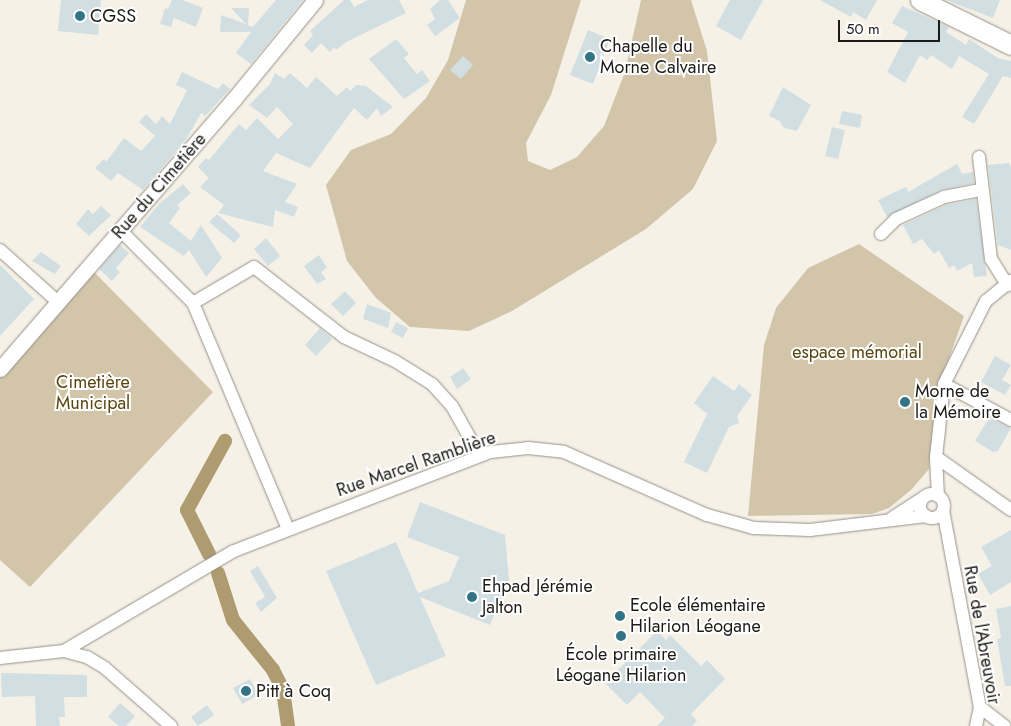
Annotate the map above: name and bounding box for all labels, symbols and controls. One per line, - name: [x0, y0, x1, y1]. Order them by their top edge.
- place label: CGSS: [90, 5, 136, 27]
- marker: CGSS: [74, 10, 86, 22]
- scale bar: [841, 10, 944, 42]
- text: 50 m: [846, 18, 880, 40]
- place label: Chapelle du Morne Calvaire: [600, 36, 716, 78]
- marker: Chapelle du Morne Calvaire: [584, 51, 596, 63]
- street label: Rue du Cimetière: [107, 129, 211, 243]
- park label: espace mémorial: [792, 341, 922, 363]
- park label: Cimetière Municipal: [56, 372, 130, 414]
- place label: Morne de la Mémoire: [915, 381, 1001, 424]
- marker: Morne de la Mémoire: [899, 396, 911, 408]
- street label: Rue Marcel Ramblière: [334, 427, 498, 501]
- street label: Rue de l'Abreuvoir: [959, 564, 1005, 706]
- place label: Ehpad Jérémie Jalton: [482, 576, 593, 618]
- marker: Ehpad Jérémie Jalton: [466, 591, 478, 603]
- place label: Ecole élémentaire Hilarion Léogane: [630, 595, 765, 638]
- marker: Ecole élémentaire Hilarion Léogane: [614, 610, 626, 622]
- marker: École primaire Léogane Hilarion: [615, 630, 627, 642]
- place label: École primaire Léogane Hilarion: [556, 644, 686, 686]
- place label: Pitt à Coq: [256, 680, 331, 702]
- marker: Pitt à Coq: [240, 685, 252, 697]

